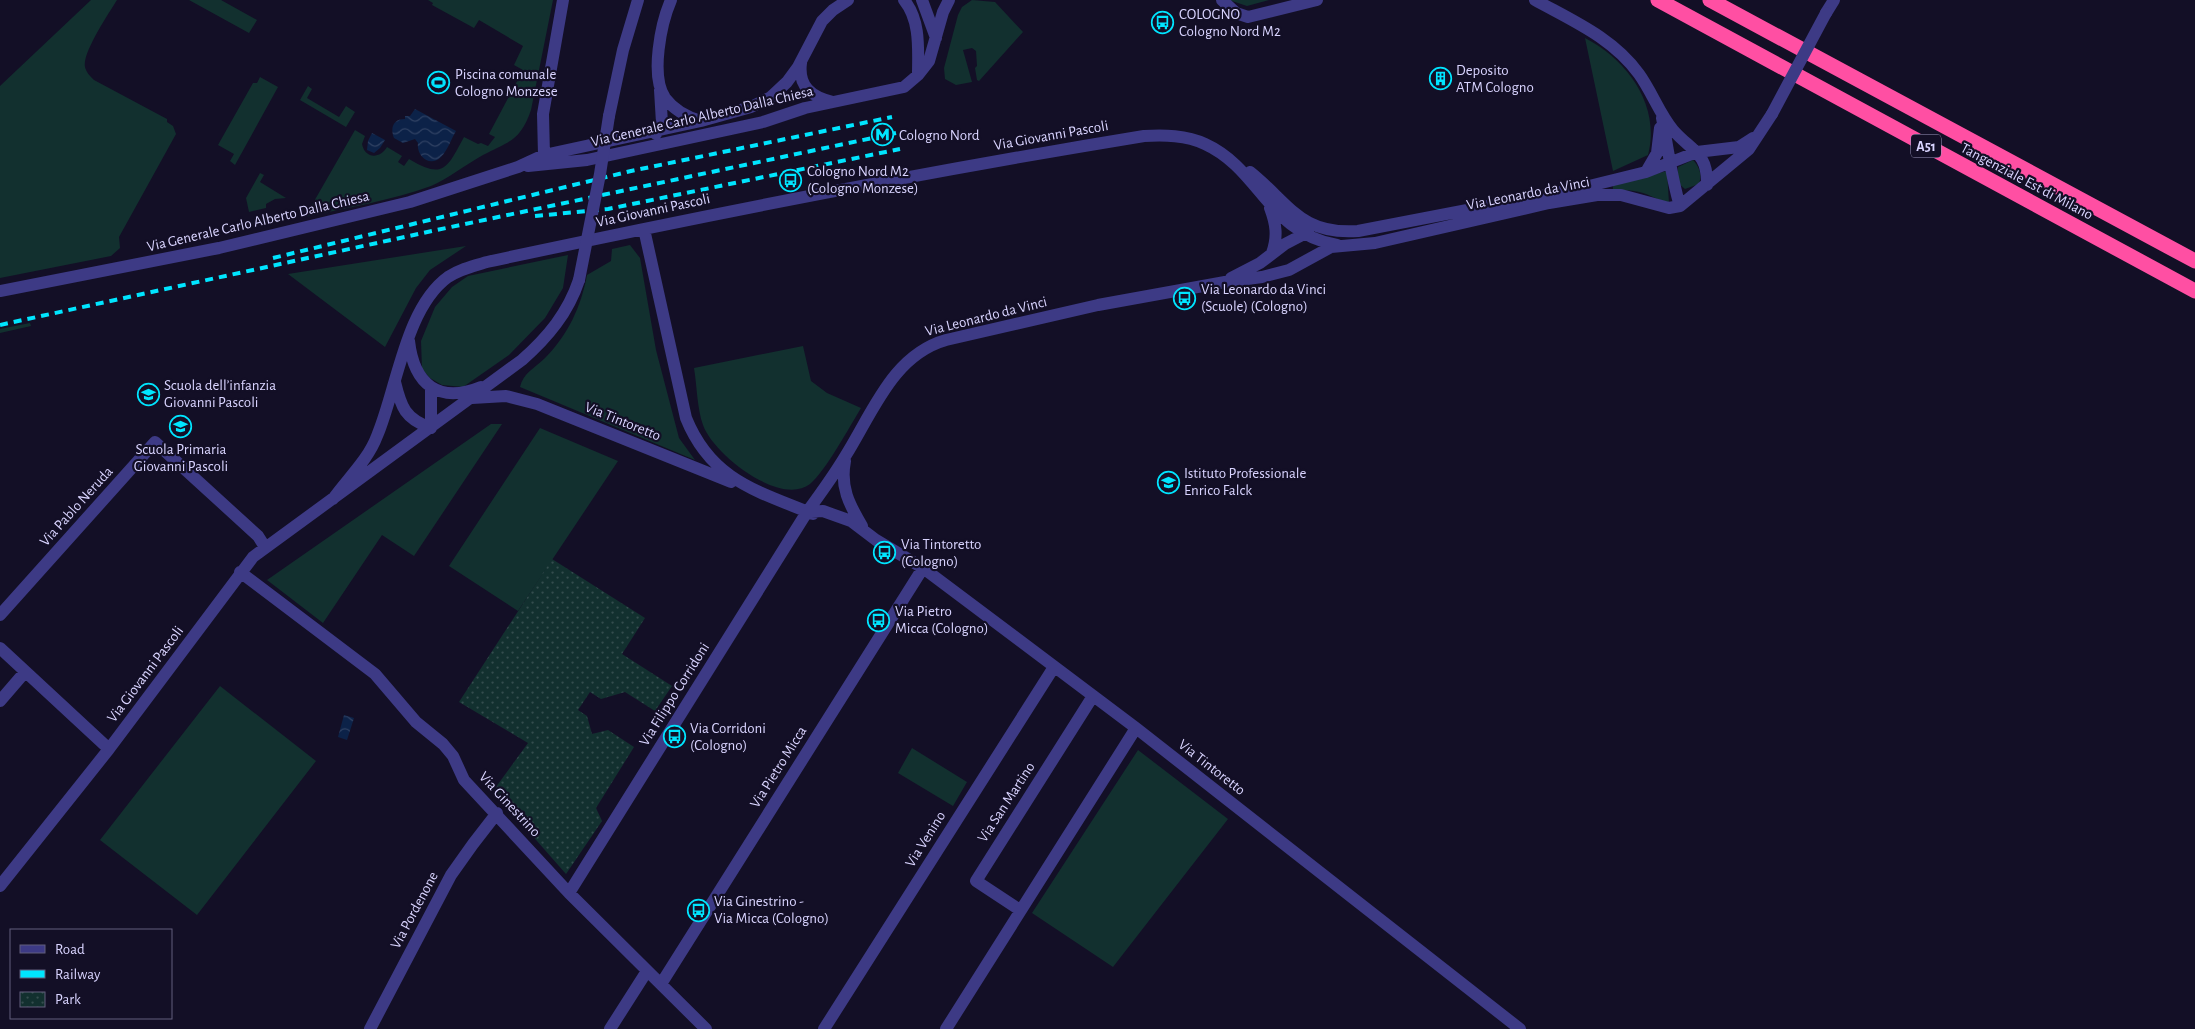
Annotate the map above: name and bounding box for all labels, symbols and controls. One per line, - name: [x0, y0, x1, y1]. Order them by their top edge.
- place label: COLOGNO Cologno Nord M2: [1179, 7, 1281, 39]
- bus stop icon: COLOGNO Cologno Nord M2: [1151, 11, 1175, 35]
- place label: Deposito ATM Cologno: [1456, 63, 1534, 95]
- place label: Piscina comunale Cologno Monzese: [455, 67, 558, 99]
- building icon: Deposito ATM Cologno: [1428, 67, 1452, 91]
- sports icon: Piscina comunale Cologno Monzese: [427, 71, 451, 95]
- street label: Via Generale Carlo Alberto Dalla Chiesa: [589, 84, 815, 149]
- street label: Via Giovanni Pascoli: [993, 118, 1109, 153]
- metro station icon: Cologno Nord: [871, 123, 895, 147]
- place label: Cologno Nord: [899, 128, 980, 143]
- road number: A51: [1911, 134, 1941, 158]
- street label: Tangenziale Est di Milano: [1958, 140, 2095, 223]
- place label: Cologno Nord M2 (Cologno Monzese): [807, 164, 919, 196]
- bus stop icon: Cologno Nord M2 (Cologno Monzese): [779, 168, 803, 192]
- street label: Via Leonardo da Vinci: [1465, 174, 1591, 213]
- street label: Via Generale Carlo Alberto Dalla Chiesa: [145, 189, 371, 254]
- street label: Via Giovanni Pascoli: [595, 191, 711, 230]
- place label: Via Leonardo da Vinci (Scuole) (Cologno): [1201, 282, 1326, 314]
- bus stop icon: Via Leonardo da Vinci (Scuole) (Cologno): [1173, 286, 1197, 310]
- street label: Via Leonardo da Vinci: [924, 294, 1049, 339]
- place label: Scuola dell’infanzia Giovanni Pascoli: [164, 378, 276, 410]
- school or university icon: Scuola dell’infanzia Giovanni Pascoli: [136, 382, 160, 406]
- street label: Via Tintoretto: [583, 399, 663, 443]
- school or university icon: Scuola Primaria Giovanni Pascoli: [169, 414, 193, 438]
- place label: Scuola Primaria Giovanni Pascoli: [134, 442, 228, 474]
- street label: Via Pablo Neruda: [37, 464, 116, 549]
- place label: Istituto Professionale Enrico Falck: [1184, 466, 1307, 498]
- school or university icon: Istituto Professionale Enrico Falck: [1156, 470, 1180, 494]
- place label: Via Tintoretto (Cologno): [901, 537, 981, 569]
- bus stop icon: Via Tintoretto (Cologno): [873, 541, 897, 565]
- place label: Via Pietro Micca (Cologno): [895, 604, 989, 636]
- bus stop icon: Via Pietro Micca (Cologno): [867, 608, 891, 632]
- street label: Via Giovanni Pascoli: [105, 623, 186, 725]
- street label: Via Filippo Corridoni: [637, 640, 712, 748]
- place label: Via Corridoni (Cologno): [690, 721, 766, 753]
- street label: Via Pietro Micca: [747, 724, 809, 811]
- bus stop icon: Via Corridoni (Cologno): [662, 725, 686, 749]
- street label: Via Tintoretto: [1175, 737, 1248, 798]
- street label: Via San Martino: [975, 760, 1038, 845]
- street label: Via Ginestrino: [476, 769, 543, 840]
- street label: Via Venino: [902, 809, 948, 870]
- street label: Via Pordenone: [388, 869, 441, 951]
- place label: Via Ginestrino - Via Micca (Cologno): [714, 894, 829, 926]
- bus stop icon: Via Ginestrino - Via Micca (Cologno): [686, 898, 710, 922]
- legend: [10, 929, 172, 1019]
- text: Road: [55, 942, 85, 957]
- text: Railway: [55, 967, 101, 982]
- text: Park: [55, 992, 81, 1007]

